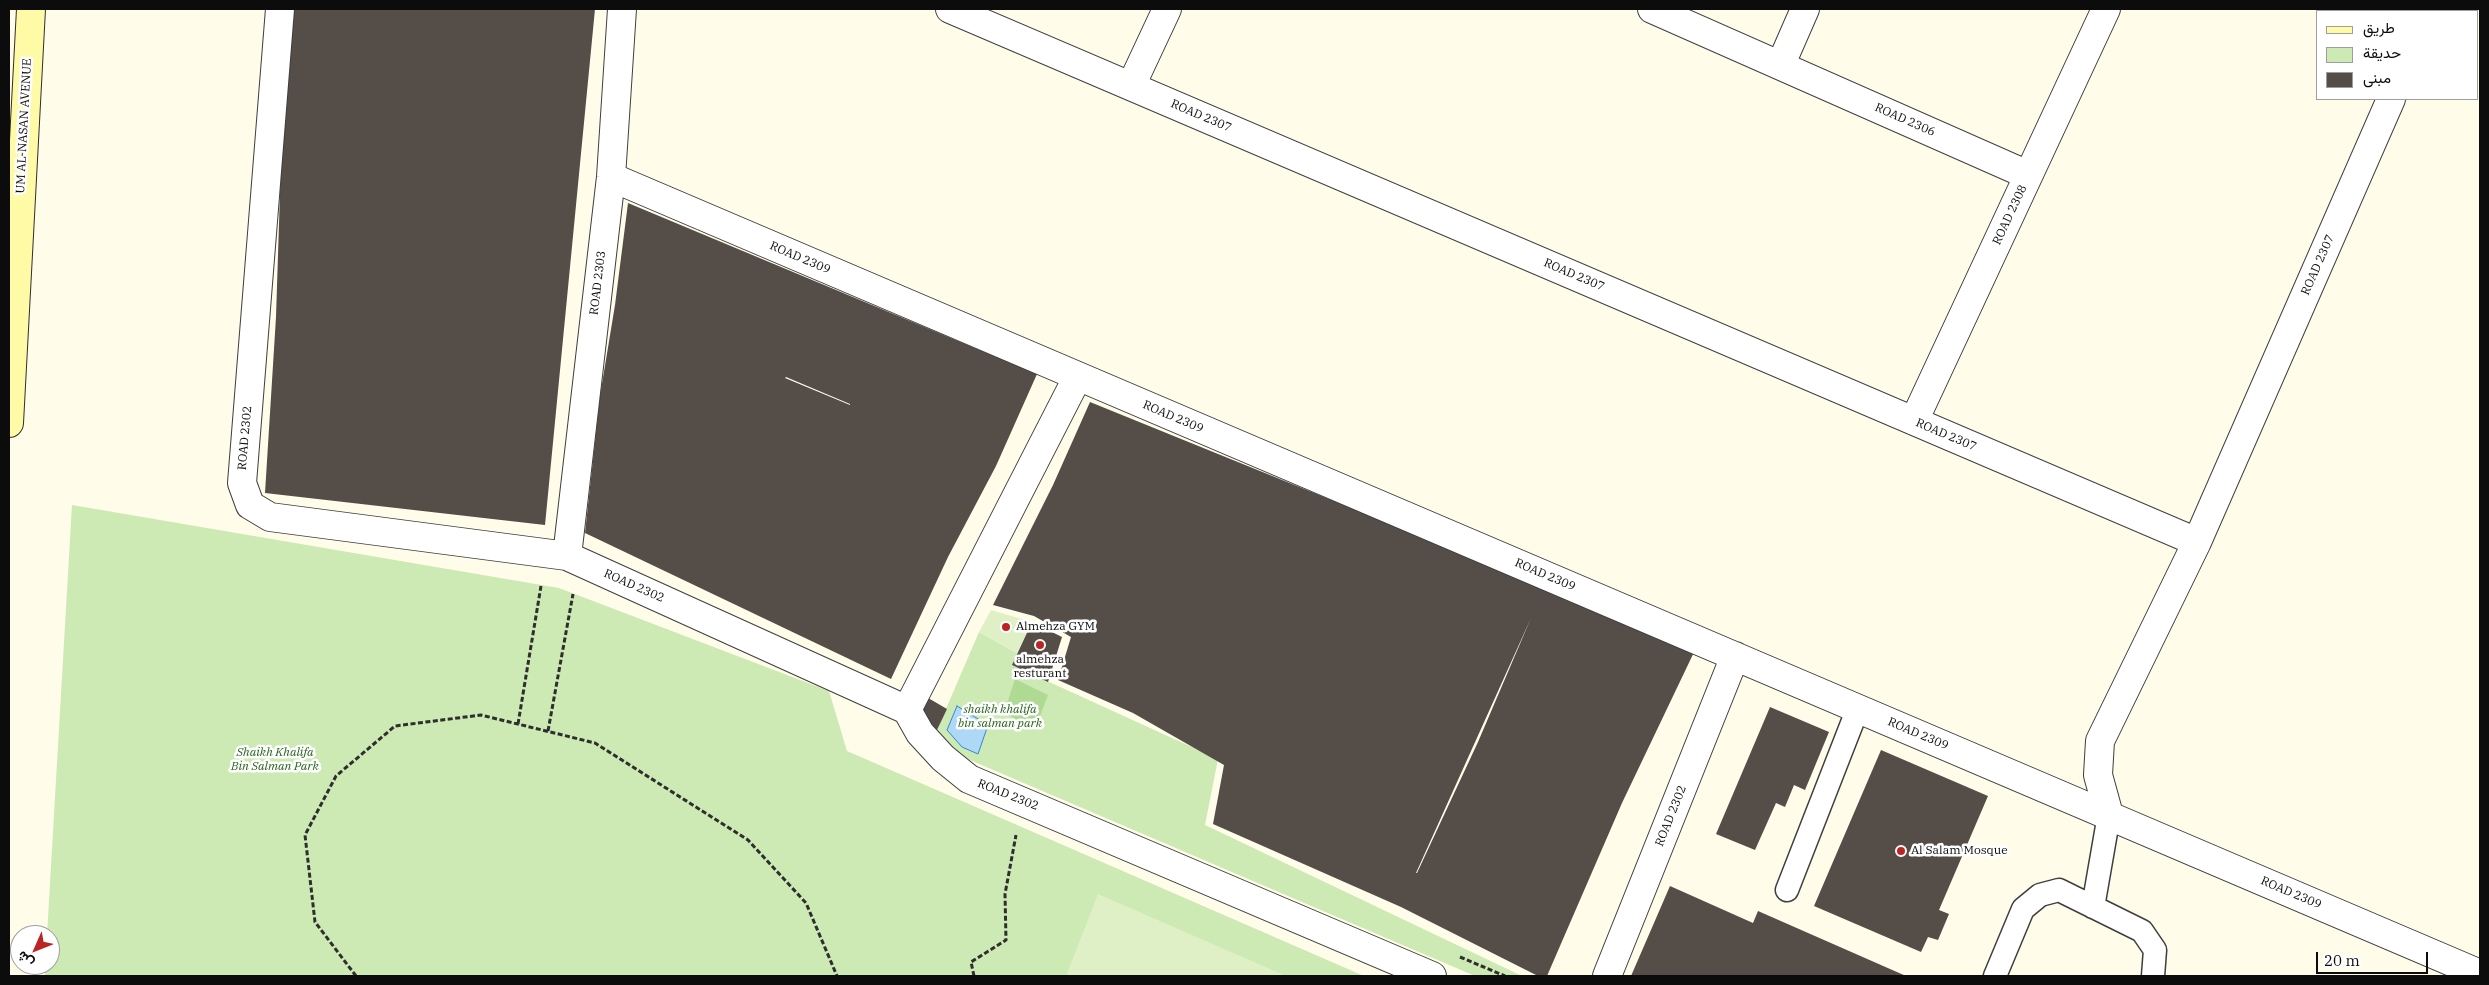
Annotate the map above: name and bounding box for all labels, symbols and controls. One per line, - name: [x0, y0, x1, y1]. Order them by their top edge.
- legend: [2316, 10, 2479, 100]
- text: طريق: [2363, 18, 2395, 37]
- text: حديقة: [2363, 43, 2401, 62]
- street label: UM AL-NASAN AVENUE: [13, 58, 35, 194]
- text: مبنى: [2363, 68, 2391, 87]
- street label: ROAD 2307: [1168, 97, 1234, 135]
- street label: ROAD 2306: [1873, 100, 1937, 140]
- street label: ROAD 2308: [1990, 183, 2030, 247]
- street label: ROAD 2307: [2298, 233, 2338, 297]
- street label: ROAD 2309: [767, 239, 833, 277]
- street label: ROAD 2303: [587, 250, 609, 316]
- street label: ROAD 2307: [1541, 256, 1607, 294]
- street label: ROAD 2309: [1140, 398, 1206, 436]
- street label: ROAD 2302: [235, 405, 255, 471]
- street label: ROAD 2307: [1913, 416, 1979, 454]
- street label: ROAD 2309: [1512, 556, 1578, 594]
- street label: ROAD 2302: [602, 566, 666, 606]
- place label: Almehza GYM: [1016, 620, 1095, 634]
- marker: Almehza GYM: [1000, 621, 1012, 633]
- marker: almehza resturant: [1034, 639, 1046, 651]
- place label: almehza resturant: [1014, 653, 1066, 681]
- park label: shaikh khalifa bin salman park: [958, 703, 1042, 731]
- street label: ROAD 2309: [1885, 715, 1951, 753]
- park label: Shaikh Khalifa Bin Salman Park: [231, 746, 319, 774]
- street label: ROAD 2302: [975, 776, 1041, 814]
- street label: ROAD 2302: [1652, 783, 1690, 849]
- place label: Al Salam Mosque: [1911, 844, 2008, 858]
- marker: Al Salam Mosque: [1895, 845, 1907, 857]
- street label: ROAD 2309: [2258, 874, 2324, 912]
- north arrow: [10, 925, 60, 975]
- scale bar: [2319, 942, 2432, 974]
- text: ش: [13, 947, 37, 972]
- text: 20 m: [2324, 951, 2360, 970]

